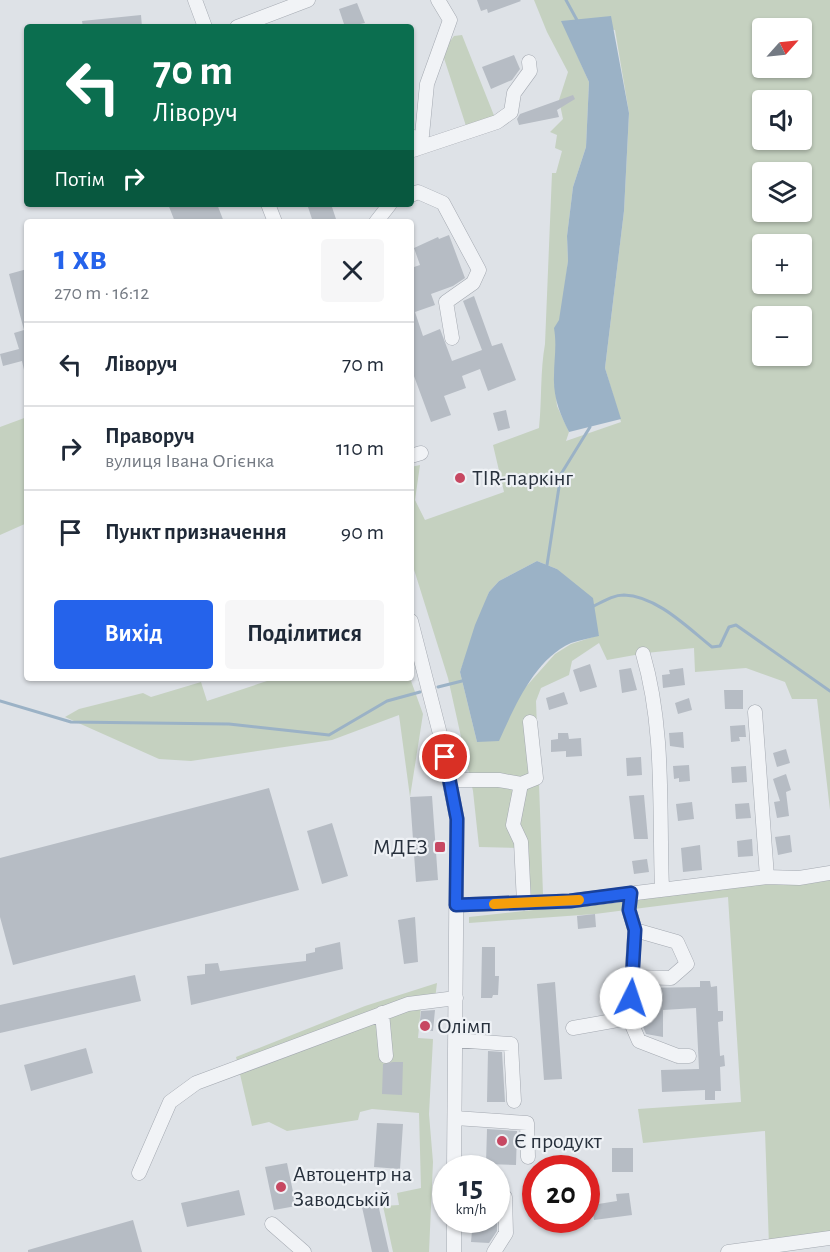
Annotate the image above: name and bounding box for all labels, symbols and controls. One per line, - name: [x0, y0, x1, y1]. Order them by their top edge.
- north arrow: [752, 18, 812, 78]
- map controls: [752, 18, 812, 366]
- icon: left: [54, 48, 132, 126]
- text: 70 m: [153, 50, 233, 92]
- button: sound: [752, 90, 812, 150]
- text: Ліворуч: [153, 99, 238, 126]
- icon: right: [117, 162, 150, 195]
- button: layers: [752, 162, 812, 222]
- text: Потім: [54, 168, 105, 190]
- button: +: [752, 234, 812, 294]
- button: close: [321, 239, 384, 302]
- text: 1 хв: [54, 240, 107, 276]
- text: 270 m · 16:12: [54, 283, 149, 303]
- button: −: [752, 306, 812, 366]
- icon: left: [54, 348, 87, 381]
- text: Ліворуч: [105, 353, 178, 375]
- text: 70 m: [342, 353, 384, 375]
- text: Праворуч: [105, 425, 195, 447]
- icon: right: [54, 432, 87, 465]
- text: 110 m: [336, 437, 384, 459]
- text: вулиця Івана Огієнка: [105, 451, 274, 471]
- place label: TIR-паркінг: [472, 467, 573, 489]
- marker: TIR-паркінг: [453, 471, 467, 485]
- icon: arrive: [54, 516, 87, 549]
- text: Пункт призначення: [105, 521, 287, 543]
- text: 90 m: [341, 521, 384, 543]
- button: Вихід: [54, 600, 213, 669]
- button: Поділитися: [225, 600, 384, 669]
- pin: [419, 731, 470, 782]
- icon: arrive: [428, 740, 461, 773]
- place label: МДЕЗ: [373, 836, 428, 858]
- marker: МДЕЗ: [433, 840, 447, 854]
- position arrow: [599, 966, 663, 1030]
- place label: Олімп: [437, 1015, 491, 1037]
- marker: Олімп: [418, 1019, 432, 1033]
- place label: Є продукт: [514, 1130, 603, 1152]
- marker: Є продукт: [495, 1134, 509, 1148]
- speed limit sign: 20: [522, 1155, 600, 1233]
- place label: Автоцентр на Заводській: [293, 1163, 412, 1210]
- text: 15: [459, 1172, 483, 1202]
- marker: Автоцентр на Заводській: [274, 1180, 288, 1194]
- text: km/h: [456, 1202, 486, 1217]

